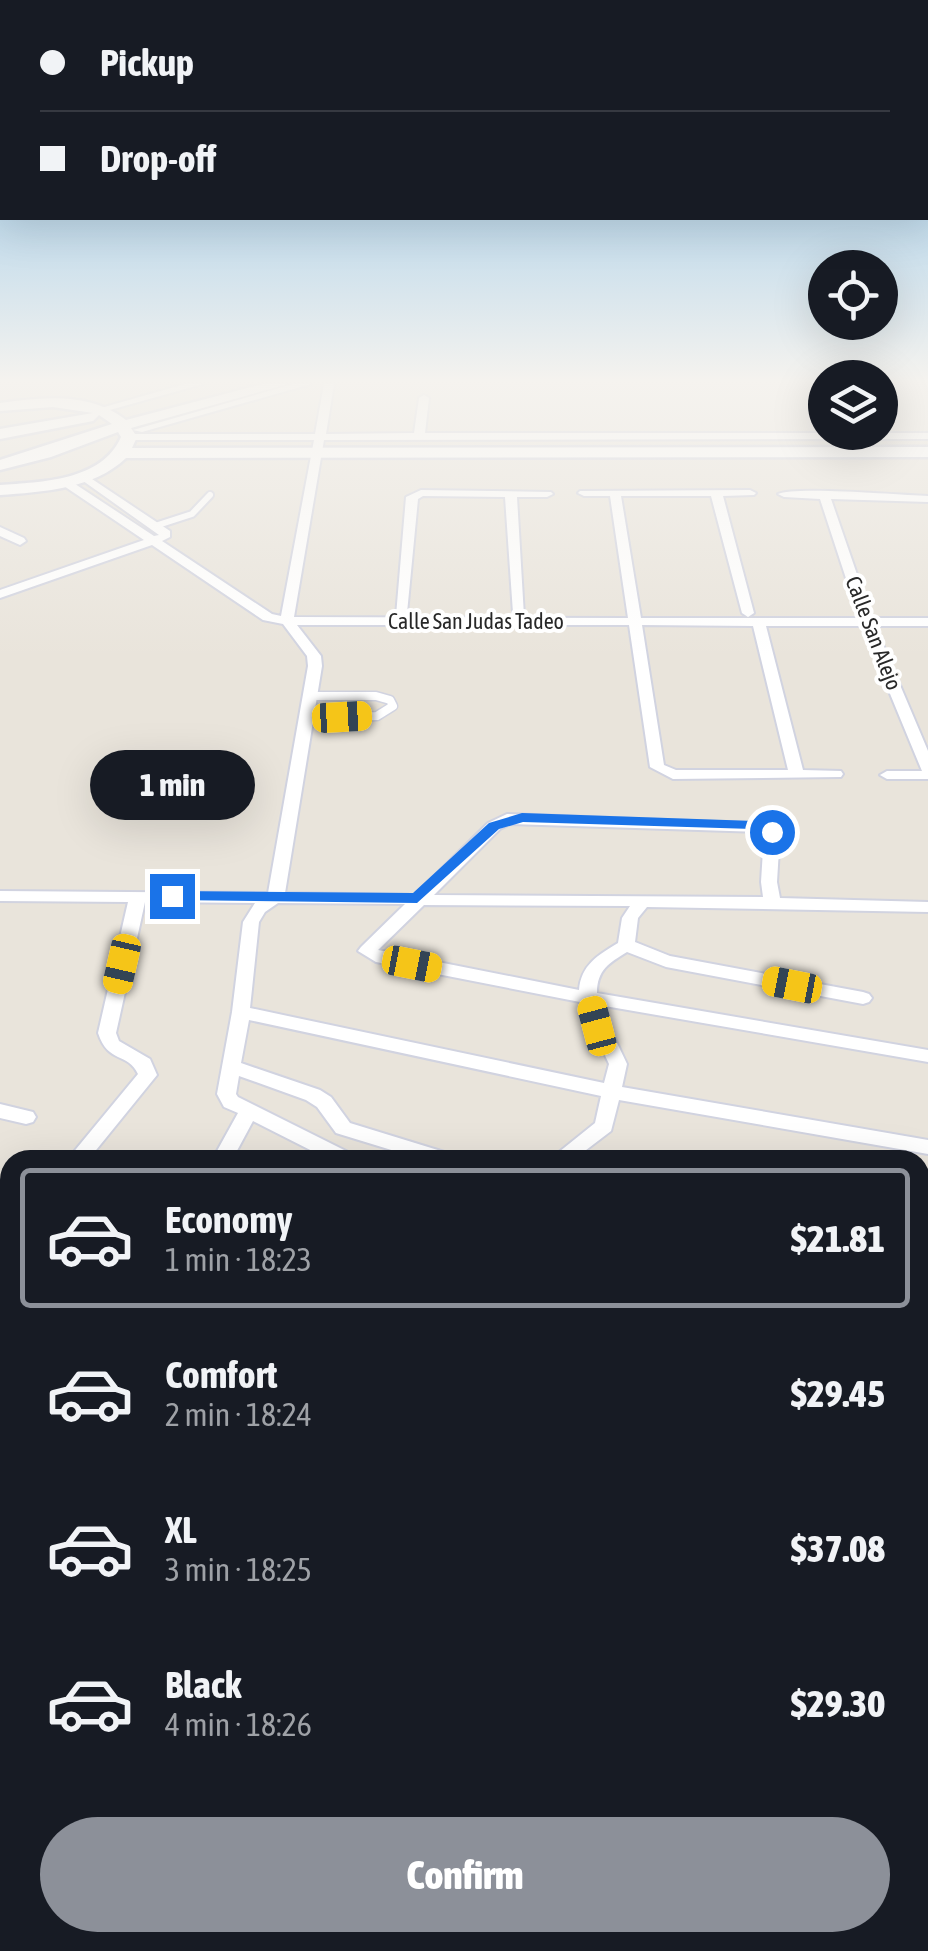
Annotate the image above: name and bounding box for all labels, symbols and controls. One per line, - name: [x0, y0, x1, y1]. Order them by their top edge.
- text: Pickup: [100, 41, 194, 84]
- text: Drop-off: [100, 137, 216, 180]
- map controls: [808, 250, 898, 450]
- button: locate: [808, 250, 898, 340]
- button: layers: [808, 360, 898, 450]
- street label: Calle San Alejo: [840, 573, 908, 693]
- street label: Calle San Judas Tadeo: [388, 608, 564, 634]
- car: [311, 700, 373, 734]
- callout: 1 min: [90, 751, 254, 821]
- text: 1 min: [140, 766, 205, 803]
- route start: [750, 810, 795, 855]
- route end: [150, 874, 195, 919]
- car: [101, 931, 143, 997]
- car: [380, 944, 444, 984]
- car: [760, 965, 824, 1005]
- car: [575, 993, 619, 1059]
- icon: car: [45, 1193, 135, 1283]
- text: Economy: [165, 1198, 292, 1241]
- text: $21.81: [791, 1217, 885, 1260]
- text: 1 min · 18:23: [165, 1241, 312, 1278]
- icon: car: [45, 1348, 135, 1438]
- text: Comfort: [165, 1353, 277, 1396]
- text: $29.45: [791, 1372, 885, 1415]
- text: 2 min · 18:24: [165, 1396, 312, 1433]
- icon: car: [45, 1503, 135, 1593]
- text: XL: [165, 1508, 197, 1551]
- text: $37.08: [791, 1527, 885, 1570]
- text: 3 min · 18:25: [165, 1551, 312, 1588]
- icon: car: [45, 1658, 135, 1748]
- text: Black: [165, 1663, 242, 1706]
- text: $29.30: [791, 1682, 885, 1725]
- text: 4 min · 18:26: [165, 1706, 312, 1743]
- button: Confirm: [40, 1817, 890, 1932]

